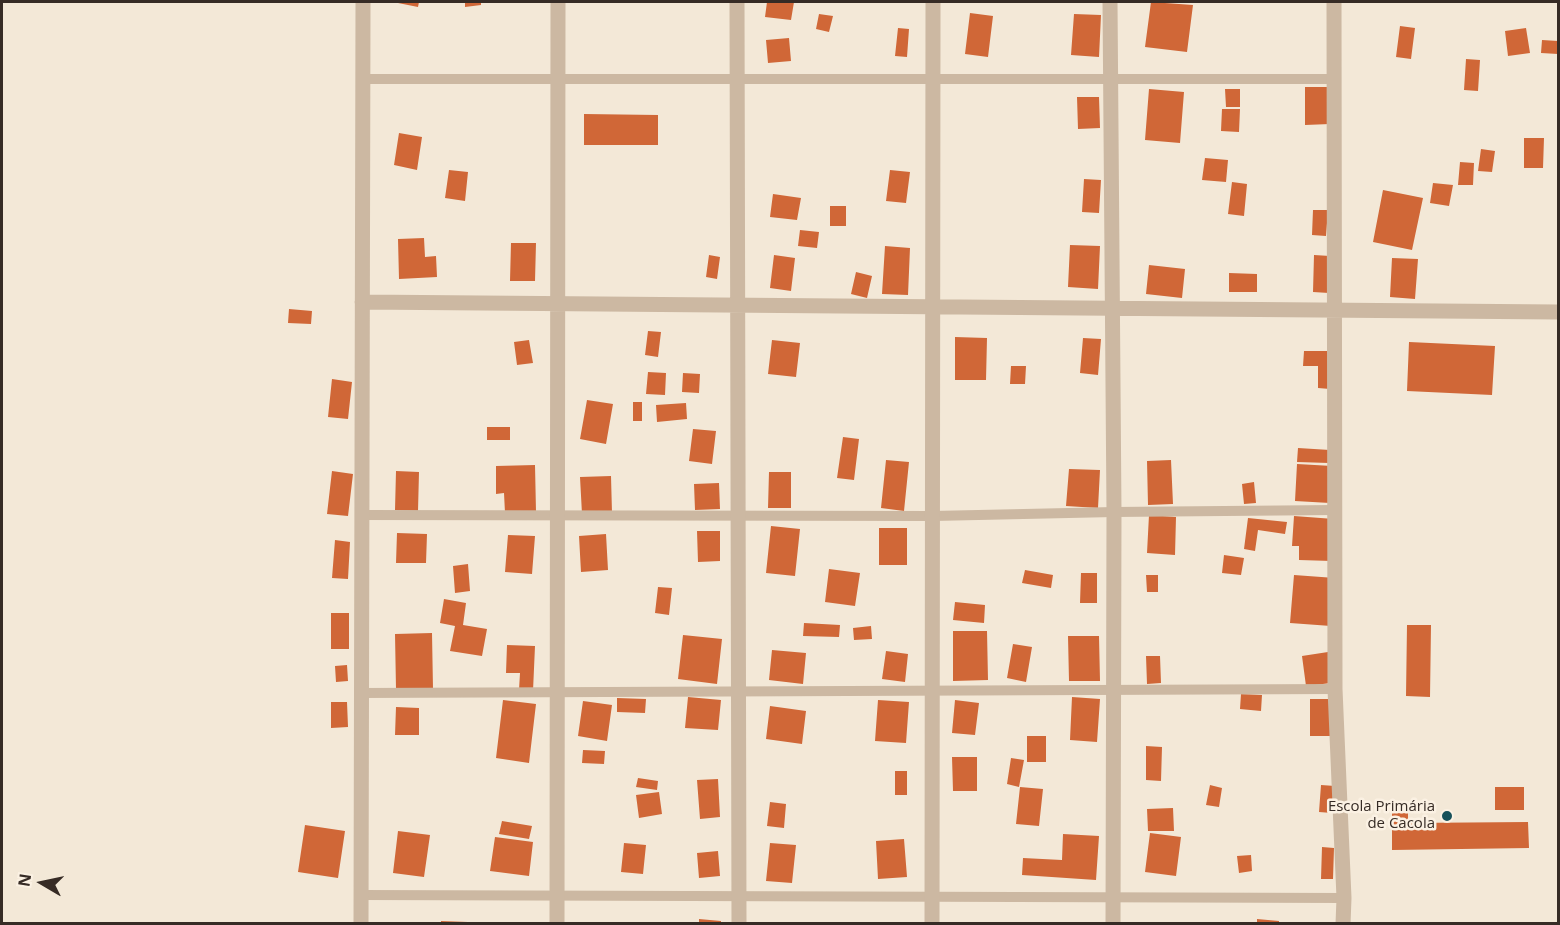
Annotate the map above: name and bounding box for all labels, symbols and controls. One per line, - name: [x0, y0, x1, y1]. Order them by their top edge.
- place label: Escola Primária de Cacola: [1328, 798, 1435, 833]
- marker: Escola Primária de Cacola: [1440, 809, 1454, 823]
- north arrow: [12, 853, 72, 913]
- text: N: [12, 872, 36, 888]

